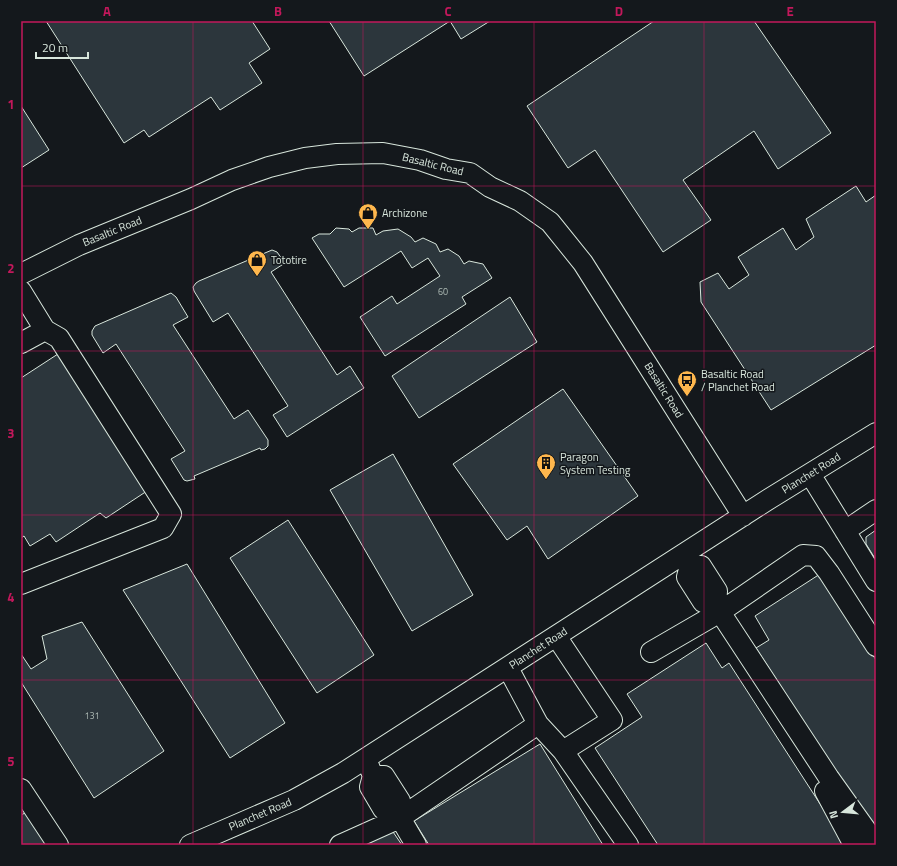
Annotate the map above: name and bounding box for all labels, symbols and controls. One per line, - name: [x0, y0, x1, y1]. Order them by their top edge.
- text: A: [103, 1, 111, 21]
- text: B: [274, 1, 282, 21]
- text: C: [444, 1, 452, 21]
- text: D: [615, 1, 623, 21]
- text: E: [786, 1, 794, 21]
- scale bar: [36, 34, 88, 60]
- text: 20 m: [42, 38, 68, 57]
- text: 1: [7, 94, 15, 114]
- street label: Basaltic Road: [401, 149, 466, 179]
- shop icon: Archizone: [357, 202, 379, 230]
- place label: Archizone: [382, 205, 428, 221]
- street label: Basaltic Road: [80, 212, 144, 250]
- shop icon: Tototire: [246, 249, 268, 277]
- place label: Tototire: [271, 252, 307, 268]
- text: 2: [7, 258, 15, 278]
- house number: 60: [438, 285, 448, 298]
- street label: Basaltic Road: [641, 359, 688, 421]
- place label: Basaltic Road / Planchet Road: [701, 366, 775, 395]
- bus stop icon: Basaltic Road / Planchet Road: [676, 369, 698, 397]
- text: 3: [7, 423, 15, 443]
- street label: Planchet Road: [778, 448, 844, 497]
- place label: Paragon System Testing: [560, 449, 631, 478]
- building icon: Paragon System Testing: [535, 452, 557, 480]
- text: 4: [7, 587, 15, 607]
- street label: Planchet Road: [506, 623, 571, 673]
- house number: 131: [84, 709, 100, 722]
- text: 5: [7, 751, 15, 771]
- north arrow: [823, 792, 863, 832]
- street label: Planchet Road: [226, 794, 294, 834]
- text: N: [825, 809, 842, 821]

